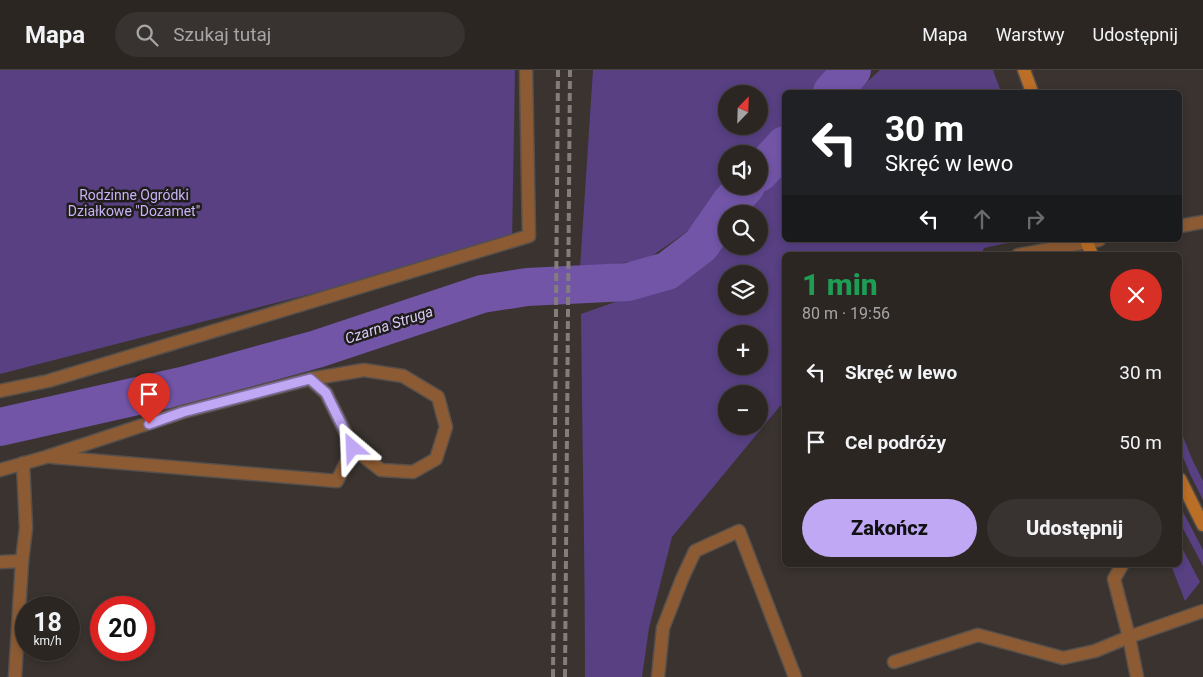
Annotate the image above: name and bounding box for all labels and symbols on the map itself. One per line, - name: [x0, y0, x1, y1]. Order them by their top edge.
- north arrow: [718, 85, 768, 135]
- park label: Rodzinne Ogródki Działkowe "Dozamet": [68, 187, 200, 219]
- water label: Czarna Struga: [343, 302, 435, 348]
- pin: [128, 373, 170, 424]
- position arrow: [326, 421, 378, 473]
- speed limit sign: 20: [90, 596, 155, 661]

